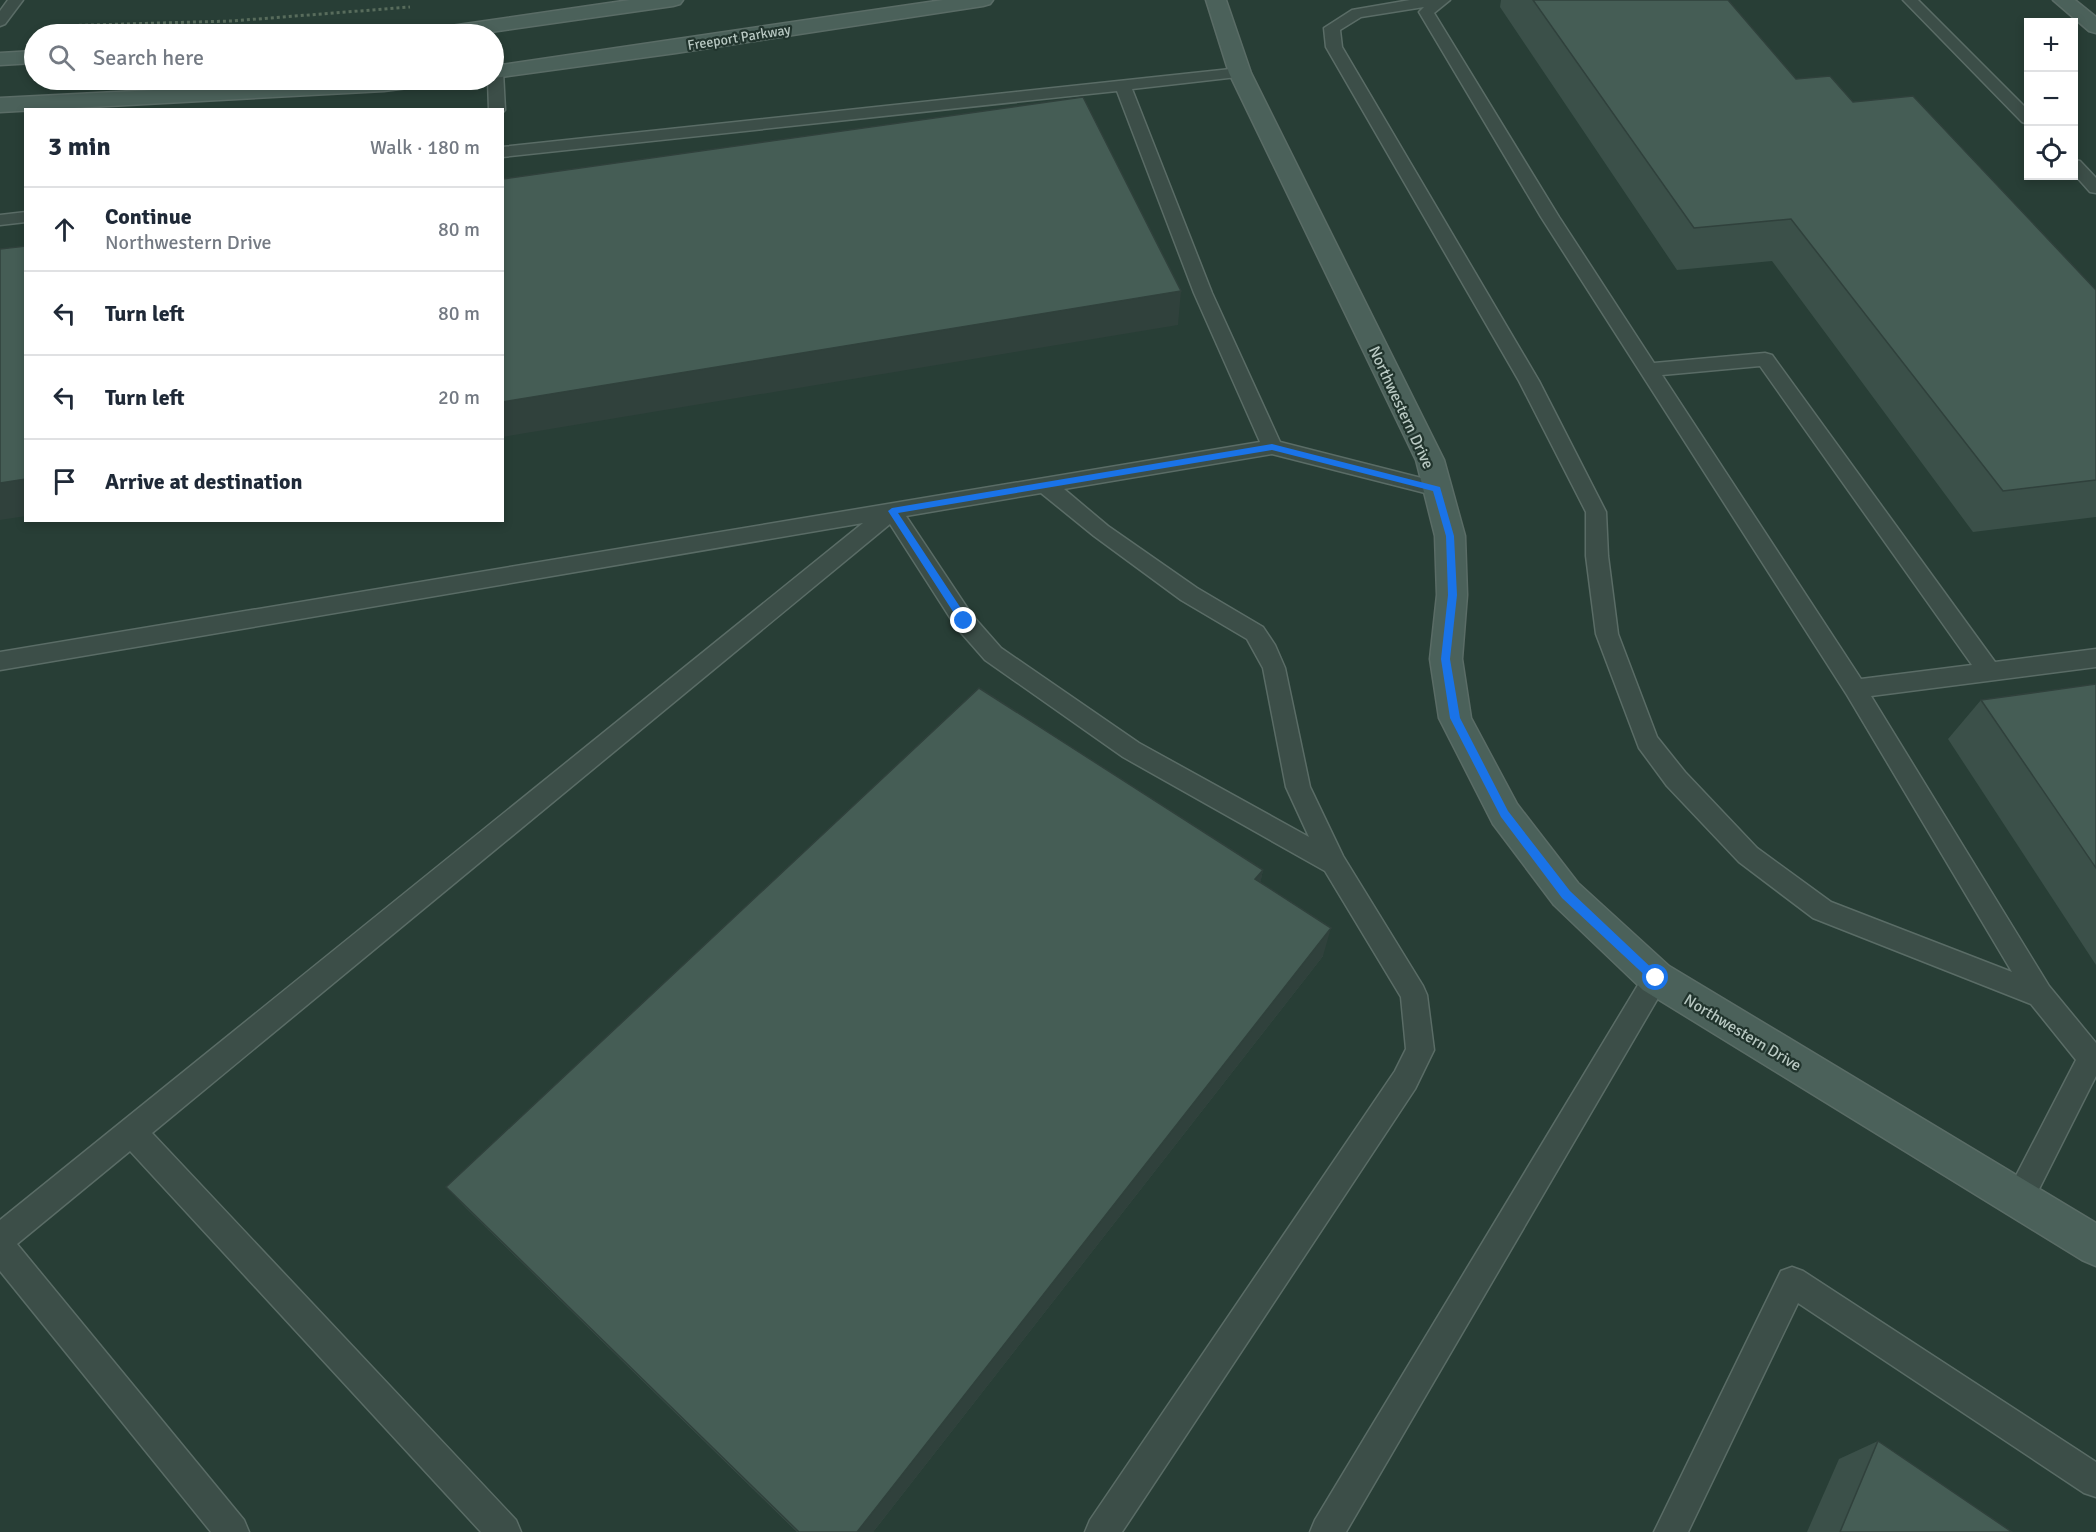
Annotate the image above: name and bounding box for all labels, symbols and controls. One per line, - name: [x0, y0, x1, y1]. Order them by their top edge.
- map controls: [2024, 18, 2078, 180]
- button: +: [2024, 18, 2078, 72]
- street label: Freeport Parkway: [686, 21, 792, 54]
- search box: [24, 24, 504, 90]
- icon: search: [45, 41, 78, 74]
- text: Search here: [93, 44, 204, 71]
- button: −: [2024, 72, 2078, 126]
- button: locate: [2024, 126, 2078, 180]
- text: 3 min: [48, 131, 111, 163]
- text: Walk · 180 m: [370, 135, 480, 160]
- text: Continue: [105, 203, 192, 230]
- icon: ahead: [48, 213, 81, 246]
- text: 80 m: [438, 217, 480, 242]
- text: Northwestern Drive: [105, 230, 272, 255]
- icon: left: [48, 297, 81, 330]
- text: Turn left: [105, 300, 185, 327]
- text: 80 m: [438, 301, 480, 326]
- street label: Northwestern Drive: [1364, 343, 1438, 472]
- icon: left: [48, 381, 81, 414]
- text: Turn left: [105, 384, 185, 411]
- text: 20 m: [438, 385, 480, 410]
- icon: arrive: [48, 465, 81, 498]
- text: Arrive at destination: [105, 468, 302, 495]
- route end: [950, 607, 976, 633]
- route start: [1642, 964, 1668, 990]
- street label: Northwestern Drive: [1680, 990, 1805, 1076]

